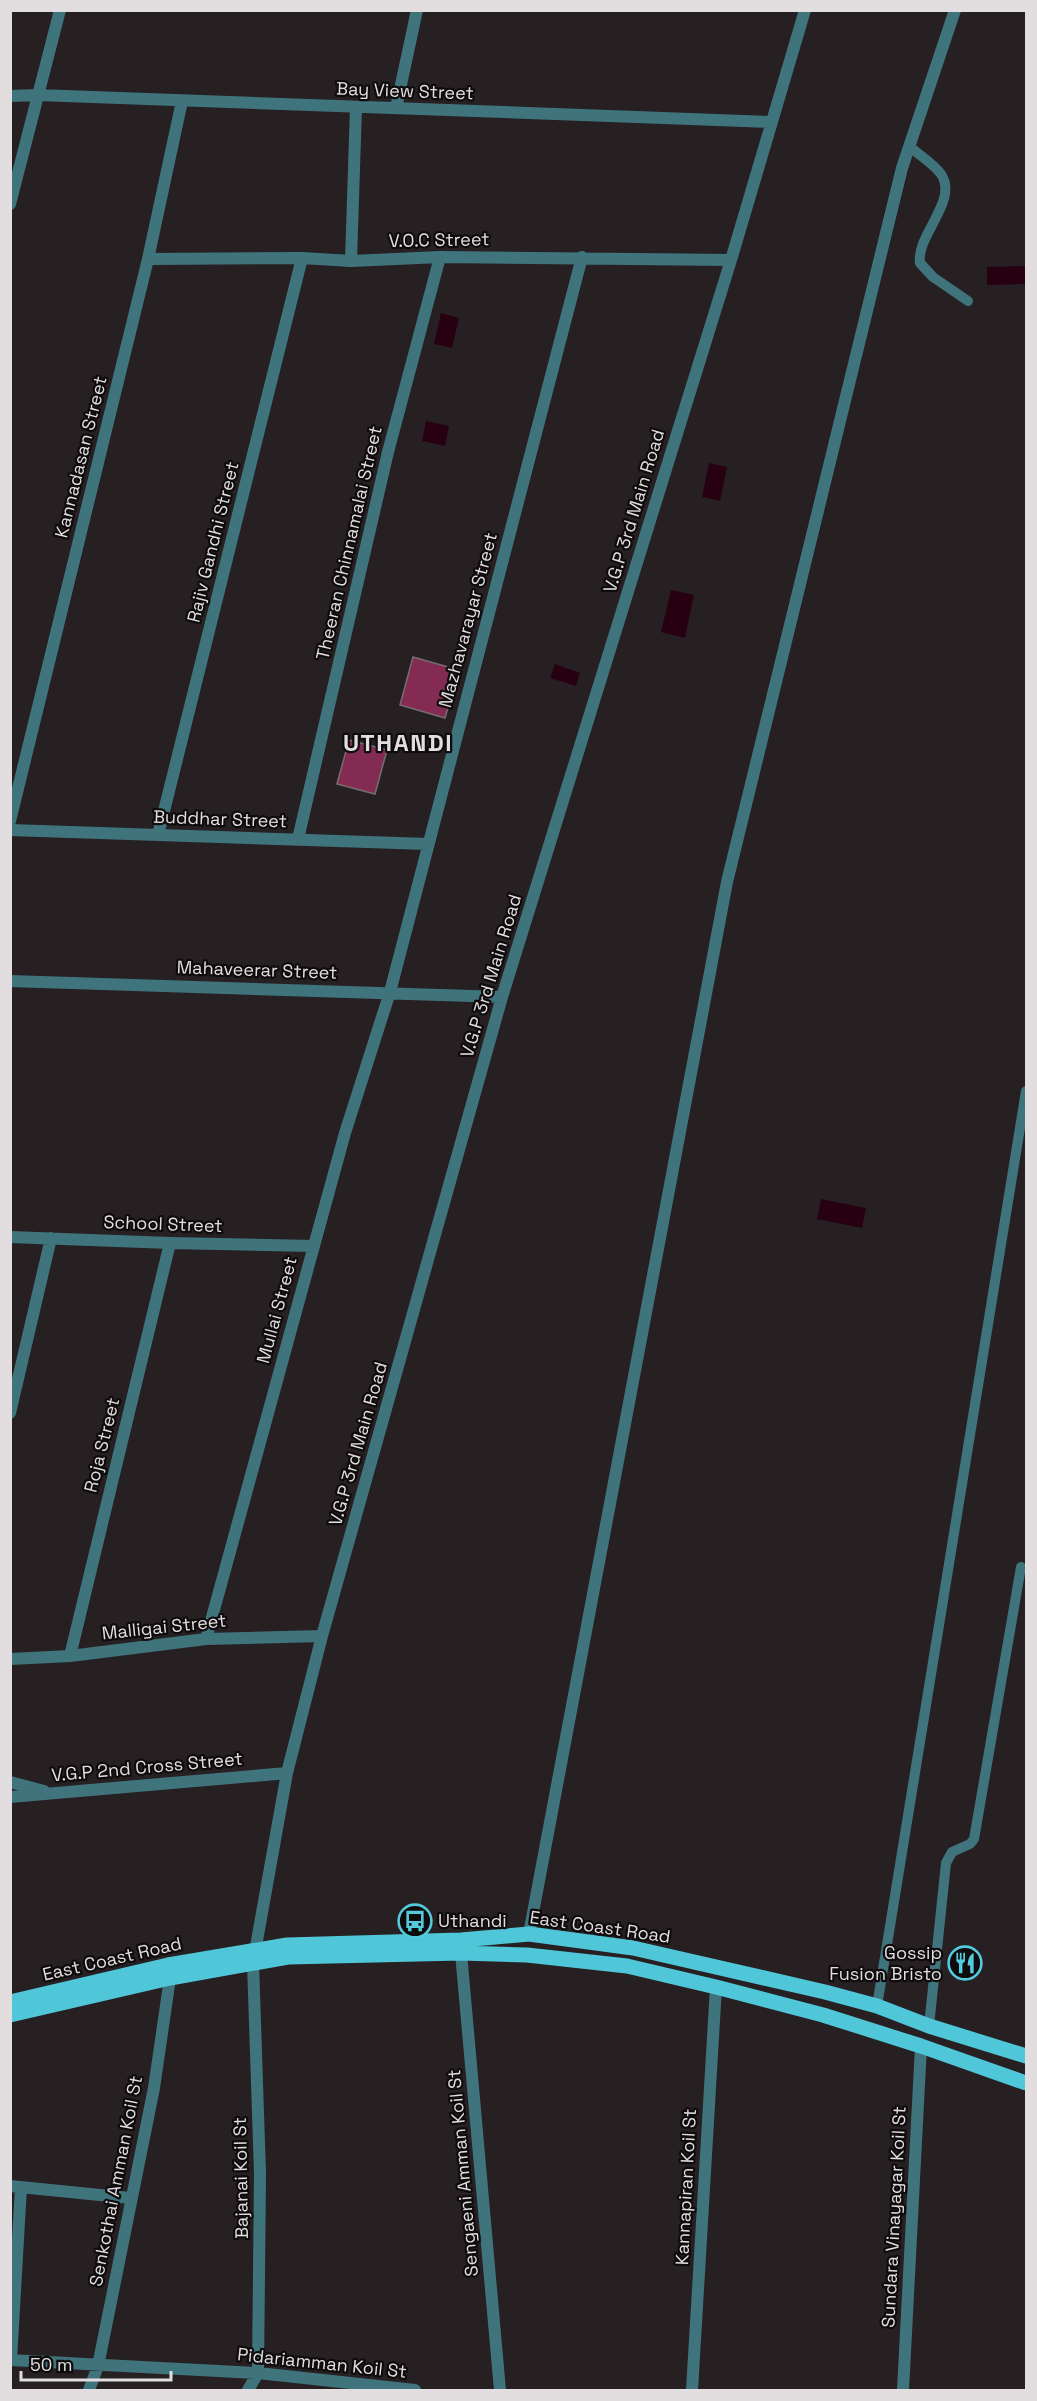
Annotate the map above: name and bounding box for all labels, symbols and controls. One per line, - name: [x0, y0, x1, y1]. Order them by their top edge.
- street label: Bay View Street: [336, 77, 474, 104]
- street label: V.O.C Street: [388, 227, 490, 252]
- street label: Kannadasan Street: [49, 374, 112, 540]
- street label: Theeran Chinnamalai Street: [310, 424, 387, 662]
- street label: V.G.P 3rd Main Road: [598, 426, 669, 595]
- street label: Rajiv Gandhi Street: [181, 459, 244, 625]
- street label: Mazhavarayar Street: [433, 530, 502, 710]
- district label: UTHANDI: [343, 727, 453, 758]
- street label: Buddhar Street: [153, 805, 287, 832]
- street label: V.G.P 3rd Main Road: [455, 891, 526, 1060]
- street label: Mahaveerar Street: [176, 955, 338, 984]
- street label: School Street: [103, 1210, 223, 1237]
- street label: Mullai Street: [251, 1254, 302, 1366]
- street label: V.G.P 3rd Main Road: [323, 1359, 392, 1528]
- street label: Roja Street: [79, 1395, 124, 1495]
- street label: Malligai Street: [101, 1609, 227, 1644]
- street label: V.G.P 2nd Cross Street: [51, 1747, 243, 1786]
- bus stop icon: Uthandi: [397, 1903, 433, 1939]
- street label: East Coast Road: [528, 1905, 672, 1948]
- place label: Uthandi: [438, 1909, 507, 1932]
- street label: East Coast Road: [40, 1931, 184, 1986]
- place label: Gossip Fusion Bristo: [829, 1941, 942, 1985]
- restaurant icon: Gossip Fusion Bristo: [947, 1945, 983, 1981]
- street label: Sengaeni Amman Koil St: [442, 2069, 483, 2277]
- street label: Senkothai Amman Koil St: [84, 2074, 147, 2288]
- street label: Sundara Vinayagar Koil St: [876, 2106, 911, 2328]
- street label: Kannapiran Koil St: [670, 2108, 701, 2266]
- street label: Bajanai Koil St: [228, 2117, 253, 2239]
- street label: Pidariamman Koil St: [236, 2342, 408, 2383]
- scale bar: [21, 2344, 171, 2382]
- text: 50 m: [30, 2353, 72, 2376]

